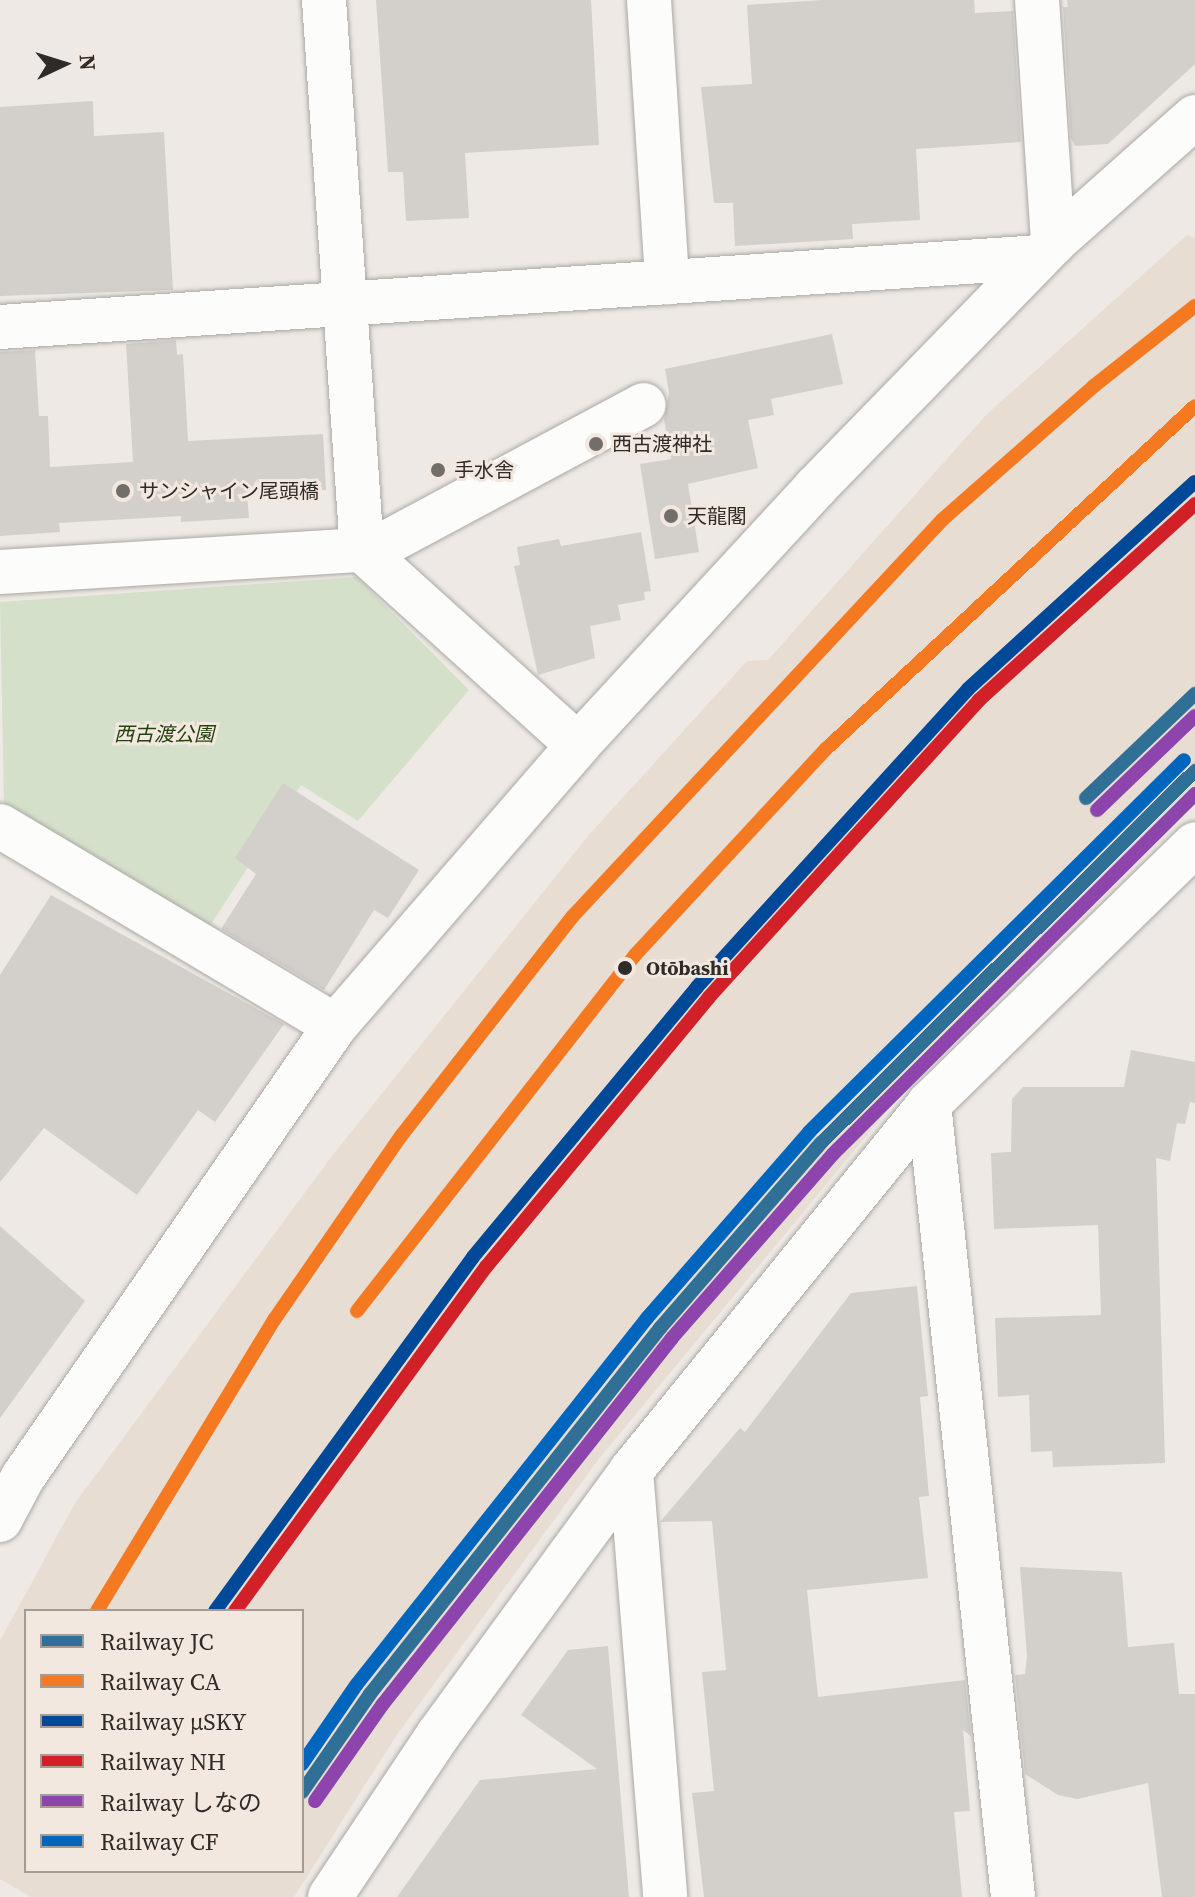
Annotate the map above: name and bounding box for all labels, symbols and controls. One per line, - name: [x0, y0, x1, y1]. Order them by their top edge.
- north arrow: [24, 24, 104, 104]
- text: N: [72, 53, 103, 71]
- place label: 西古渡神社: [612, 432, 712, 456]
- marker: 西古渡神社: [587, 435, 605, 453]
- place label: 手水舎: [454, 458, 514, 482]
- marker: 手水舎: [429, 461, 447, 479]
- place label: サンシャイン尾頭橋: [139, 479, 319, 503]
- marker: サンシャイン尾頭橋: [114, 482, 132, 500]
- place label: 天龍閣: [687, 504, 747, 528]
- marker: 天龍閣: [662, 507, 680, 525]
- park label: 西古渡公園: [114, 722, 214, 746]
- marker: Otōbashi: [611, 954, 639, 982]
- place label: Otōbashi: [646, 956, 728, 980]
- legend: [24, 1609, 304, 1873]
- text: Railway JC: [100, 1625, 214, 1658]
- text: Railway CA: [100, 1665, 221, 1698]
- text: Railway μSKY: [100, 1705, 246, 1738]
- text: Railway NH: [100, 1745, 226, 1778]
- text: Railway しなの: [100, 1786, 262, 1819]
- text: Railway CF: [100, 1825, 219, 1858]

